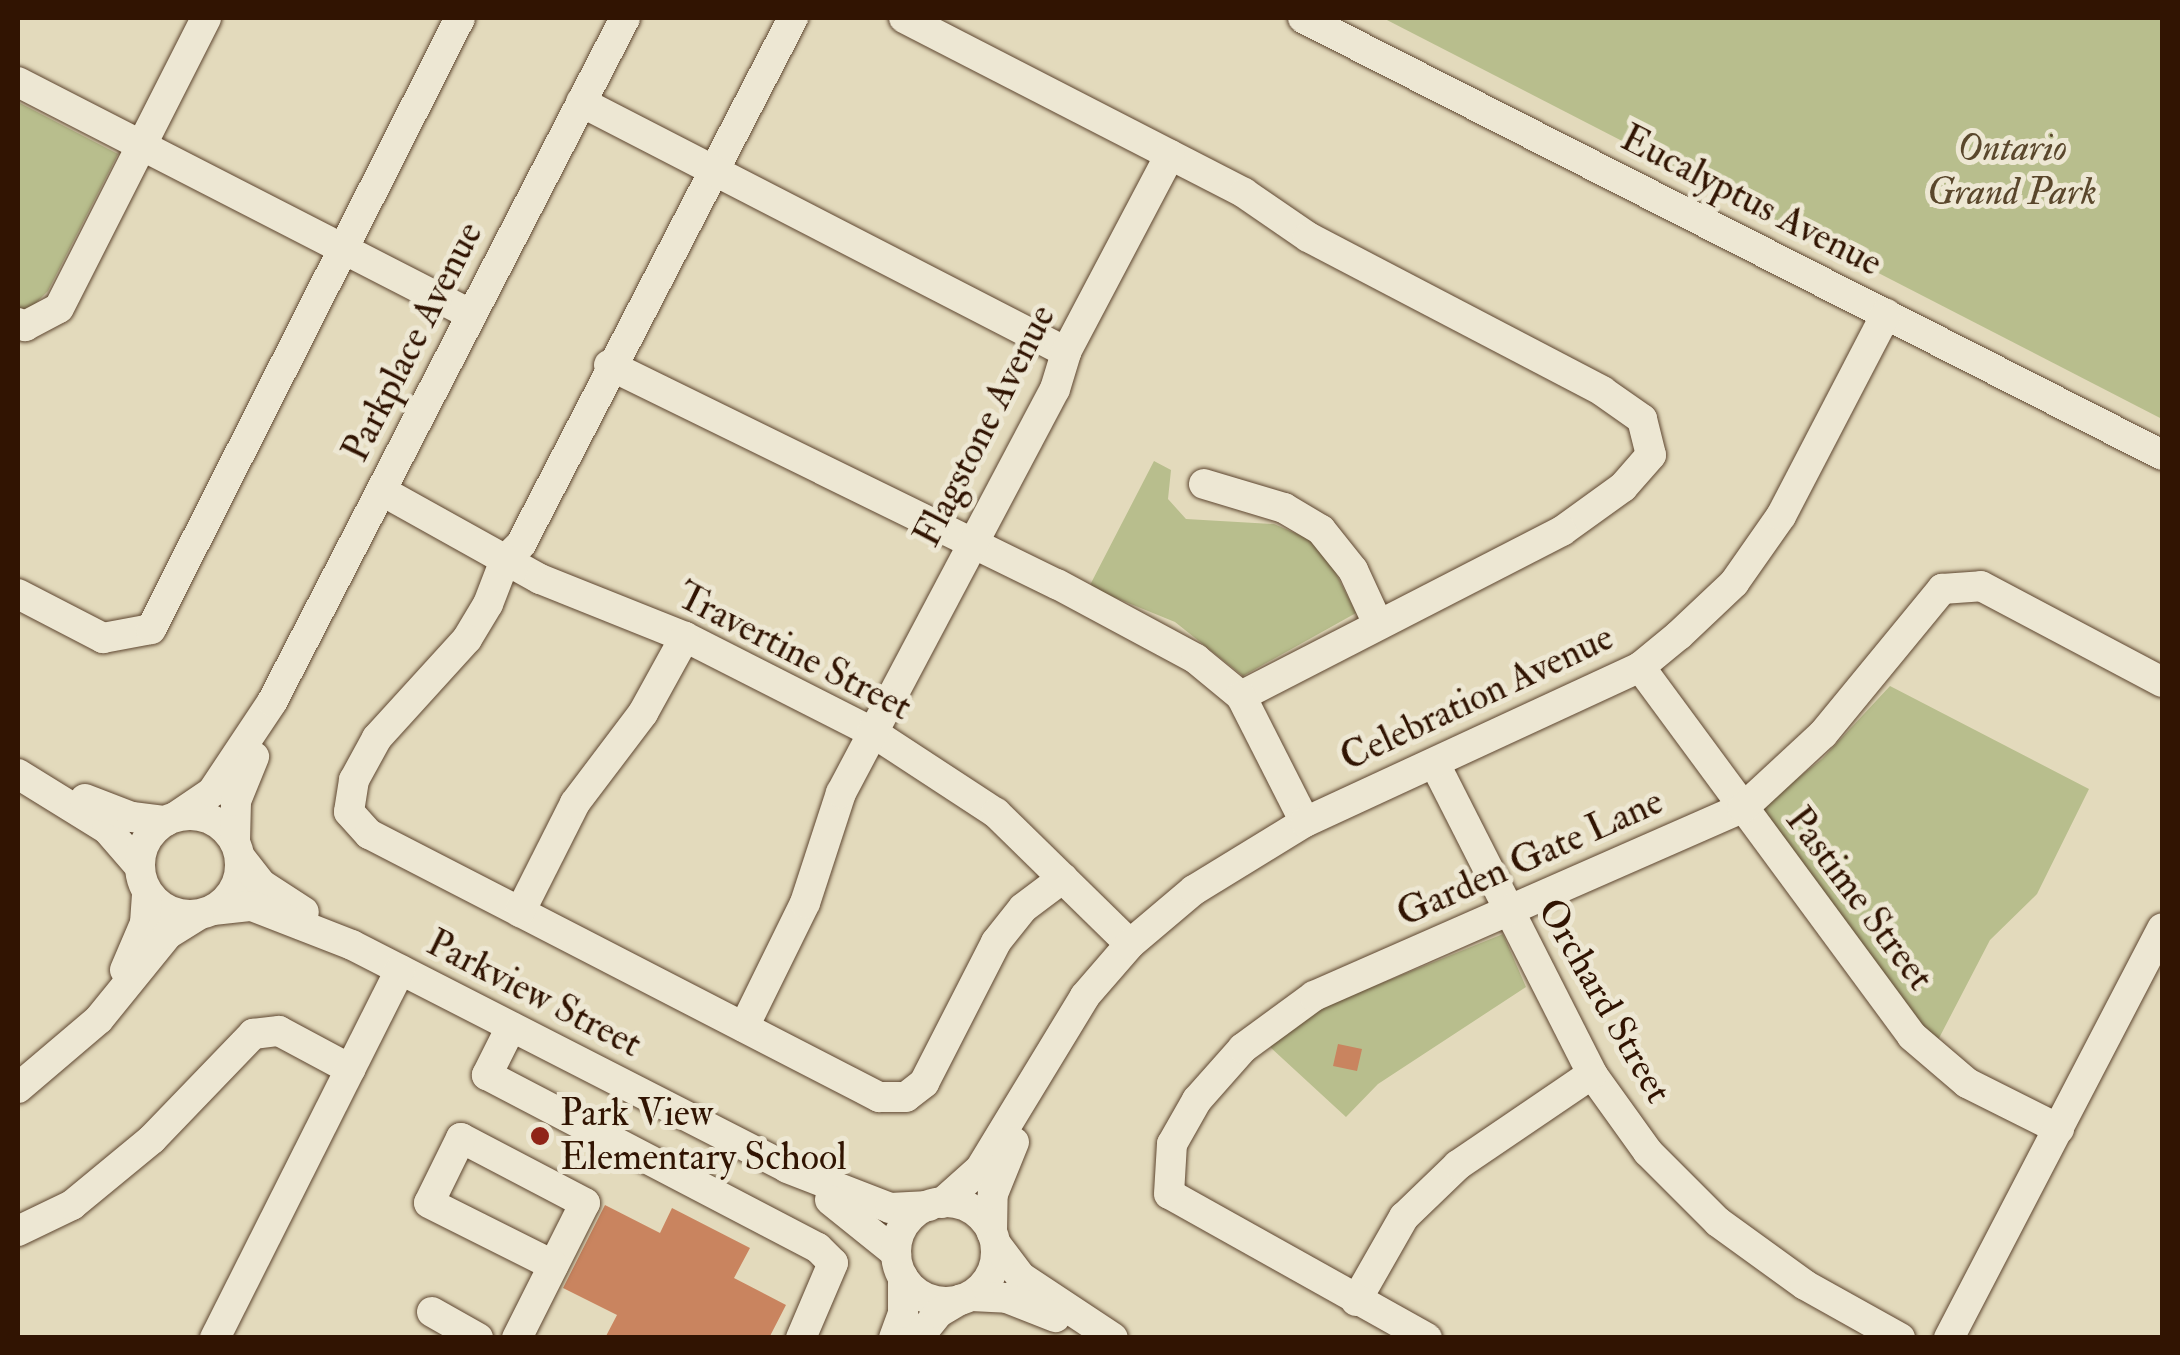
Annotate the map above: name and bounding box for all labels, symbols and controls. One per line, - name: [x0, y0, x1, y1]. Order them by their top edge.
- street label: Eucalyptus Avenue: [1613, 116, 1889, 286]
- park label: Ontario Grand Park: [1927, 126, 2097, 215]
- street label: Parkplace Avenue: [333, 215, 493, 469]
- street label: Flagstone Avenue: [905, 298, 1065, 554]
- street label: Travertine Street: [669, 573, 919, 731]
- street label: Celebration Avenue: [1333, 615, 1621, 781]
- street label: Garden Gate Lane: [1390, 779, 1670, 937]
- street label: Pastime Street: [1775, 799, 1943, 999]
- street label: Orchard Street: [1527, 891, 1681, 1111]
- street label: Parkview Street: [419, 920, 649, 1068]
- place label: Park View Elementary School: [560, 1091, 847, 1180]
- marker: Park View Elementary School: [529, 1125, 551, 1147]

